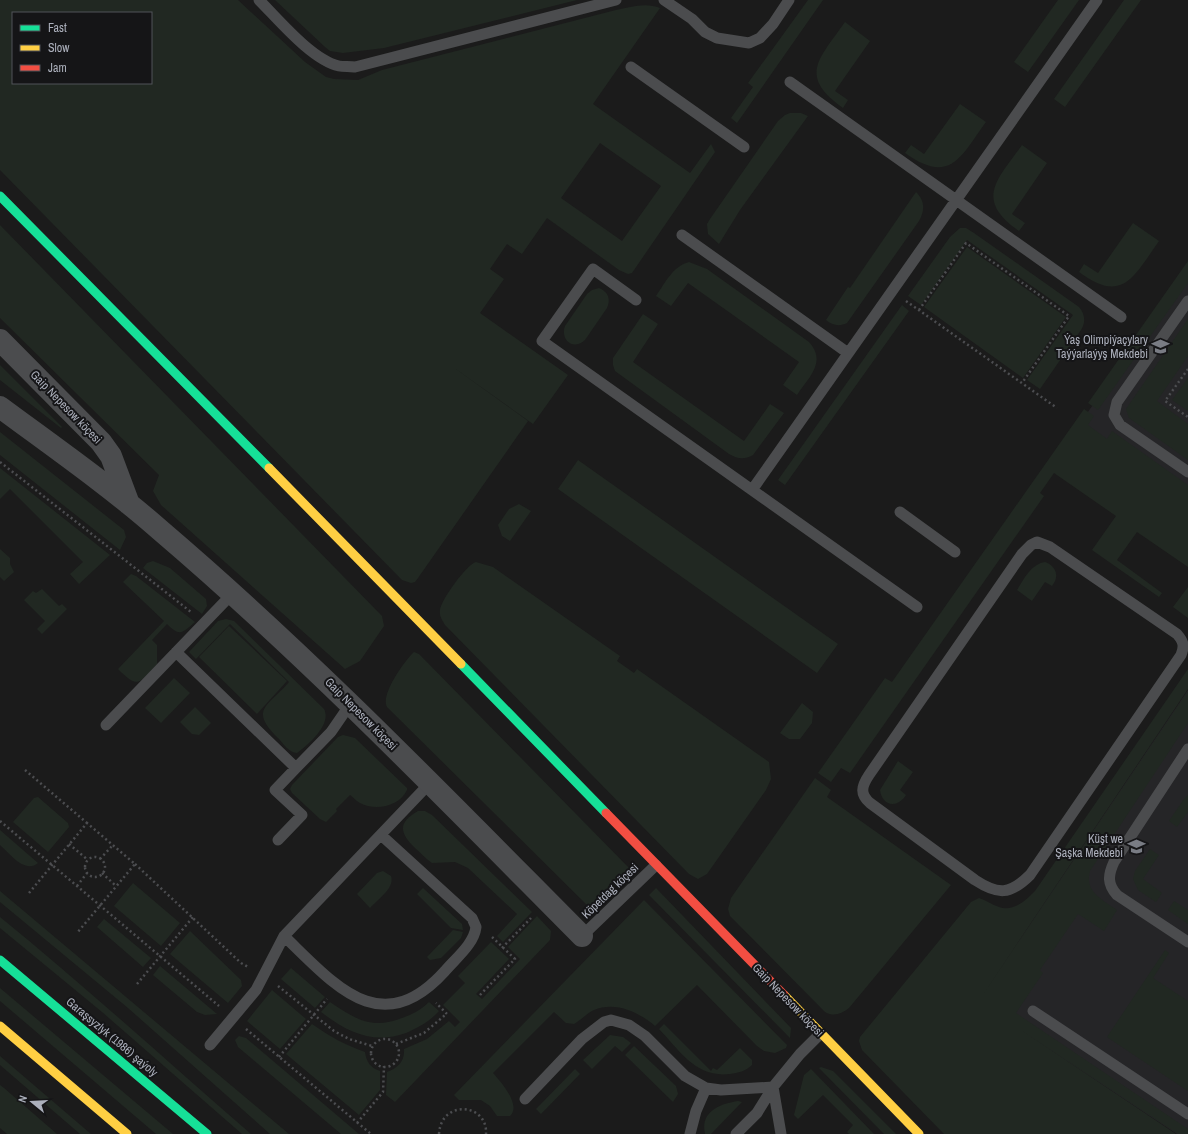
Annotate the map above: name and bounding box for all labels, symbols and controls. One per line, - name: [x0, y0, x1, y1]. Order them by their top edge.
- legend: [12, 12, 152, 84]
- text: Fast: [48, 20, 67, 36]
- text: Slow: [48, 40, 70, 56]
- text: Jam: [48, 60, 67, 76]
- place label: Ýaş Olimpiýaçylary Taýýarlaýyş Mekdebi: [1056, 332, 1148, 362]
- school or university icon: Ýaş Olimpiýaçylary Taýýarlaýyş Mekdebi: [1151, 337, 1171, 357]
- street label: Gaip Nepesow köçesi: [27, 367, 105, 447]
- street label: Gaip Nepesow köçesi: [321, 674, 401, 754]
- place label: Küşt we Şaşka Mekdebi: [1055, 831, 1123, 861]
- school or university icon: Küşt we Şaşka Mekdebi: [1126, 836, 1146, 856]
- street label: Köpetdag köçesi: [578, 860, 642, 922]
- street label: Gaip Nepesow köçesi: [749, 960, 827, 1040]
- street label: Garaşsyzlyk (1986) şaýoly: [63, 994, 161, 1080]
- north arrow: [12, 1082, 52, 1122]
- text: N: [15, 1094, 30, 1104]

